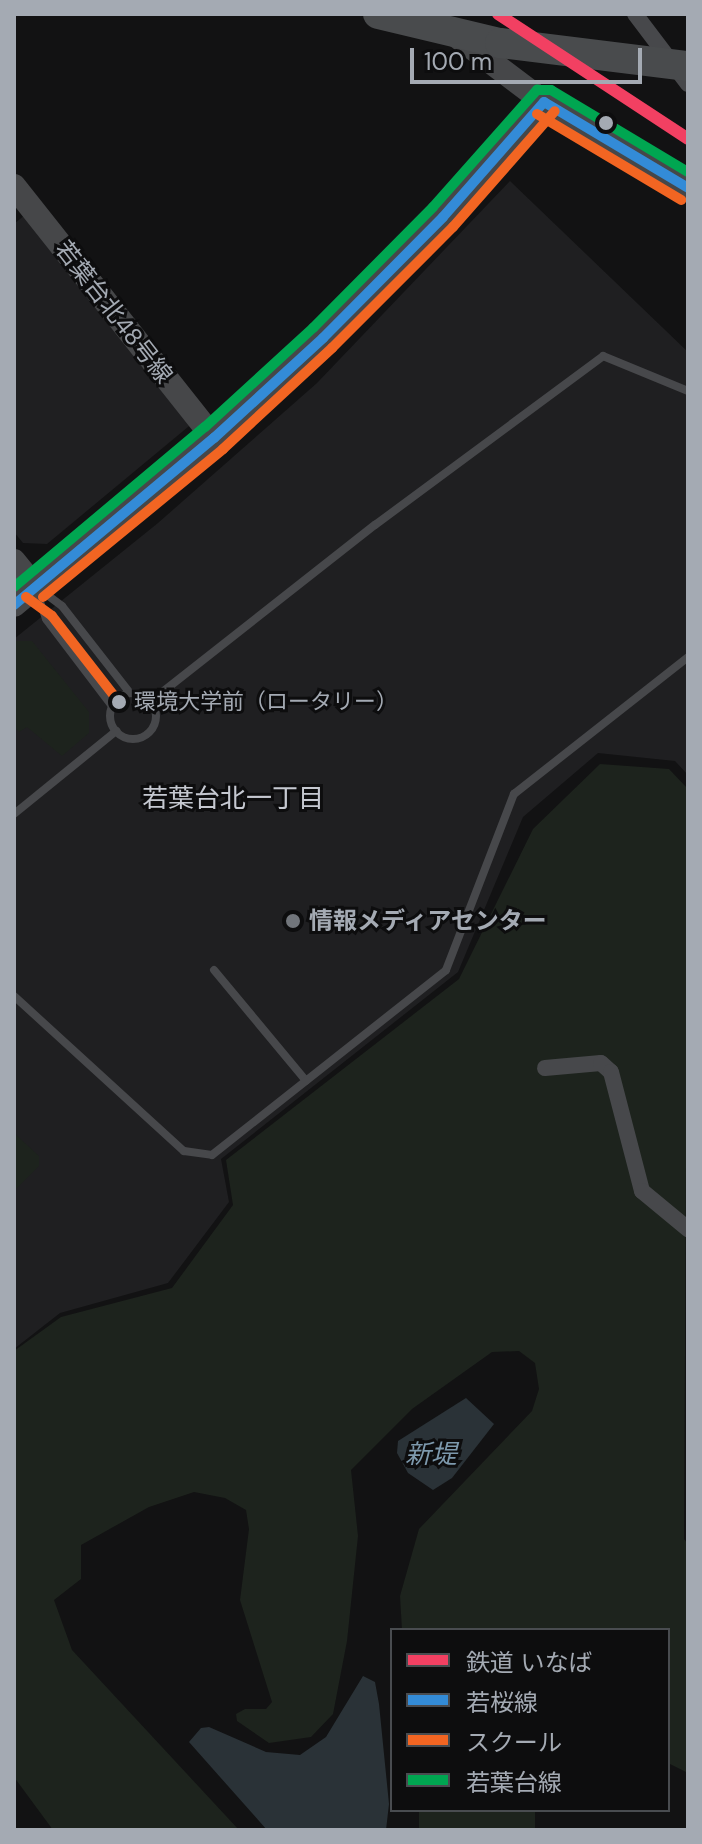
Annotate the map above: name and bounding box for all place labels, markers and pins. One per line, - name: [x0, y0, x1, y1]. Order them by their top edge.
- unlabelled marker: [598, 115, 614, 131]
- place label: 環境大学前（ロータリー）: [134, 689, 398, 715]
- marker: 環境大学前（ロータリー）: [111, 694, 127, 710]
- place label: 情報メディアセンター: [309, 907, 549, 935]
- marker: 情報メディアセンター: [284, 912, 302, 930]

